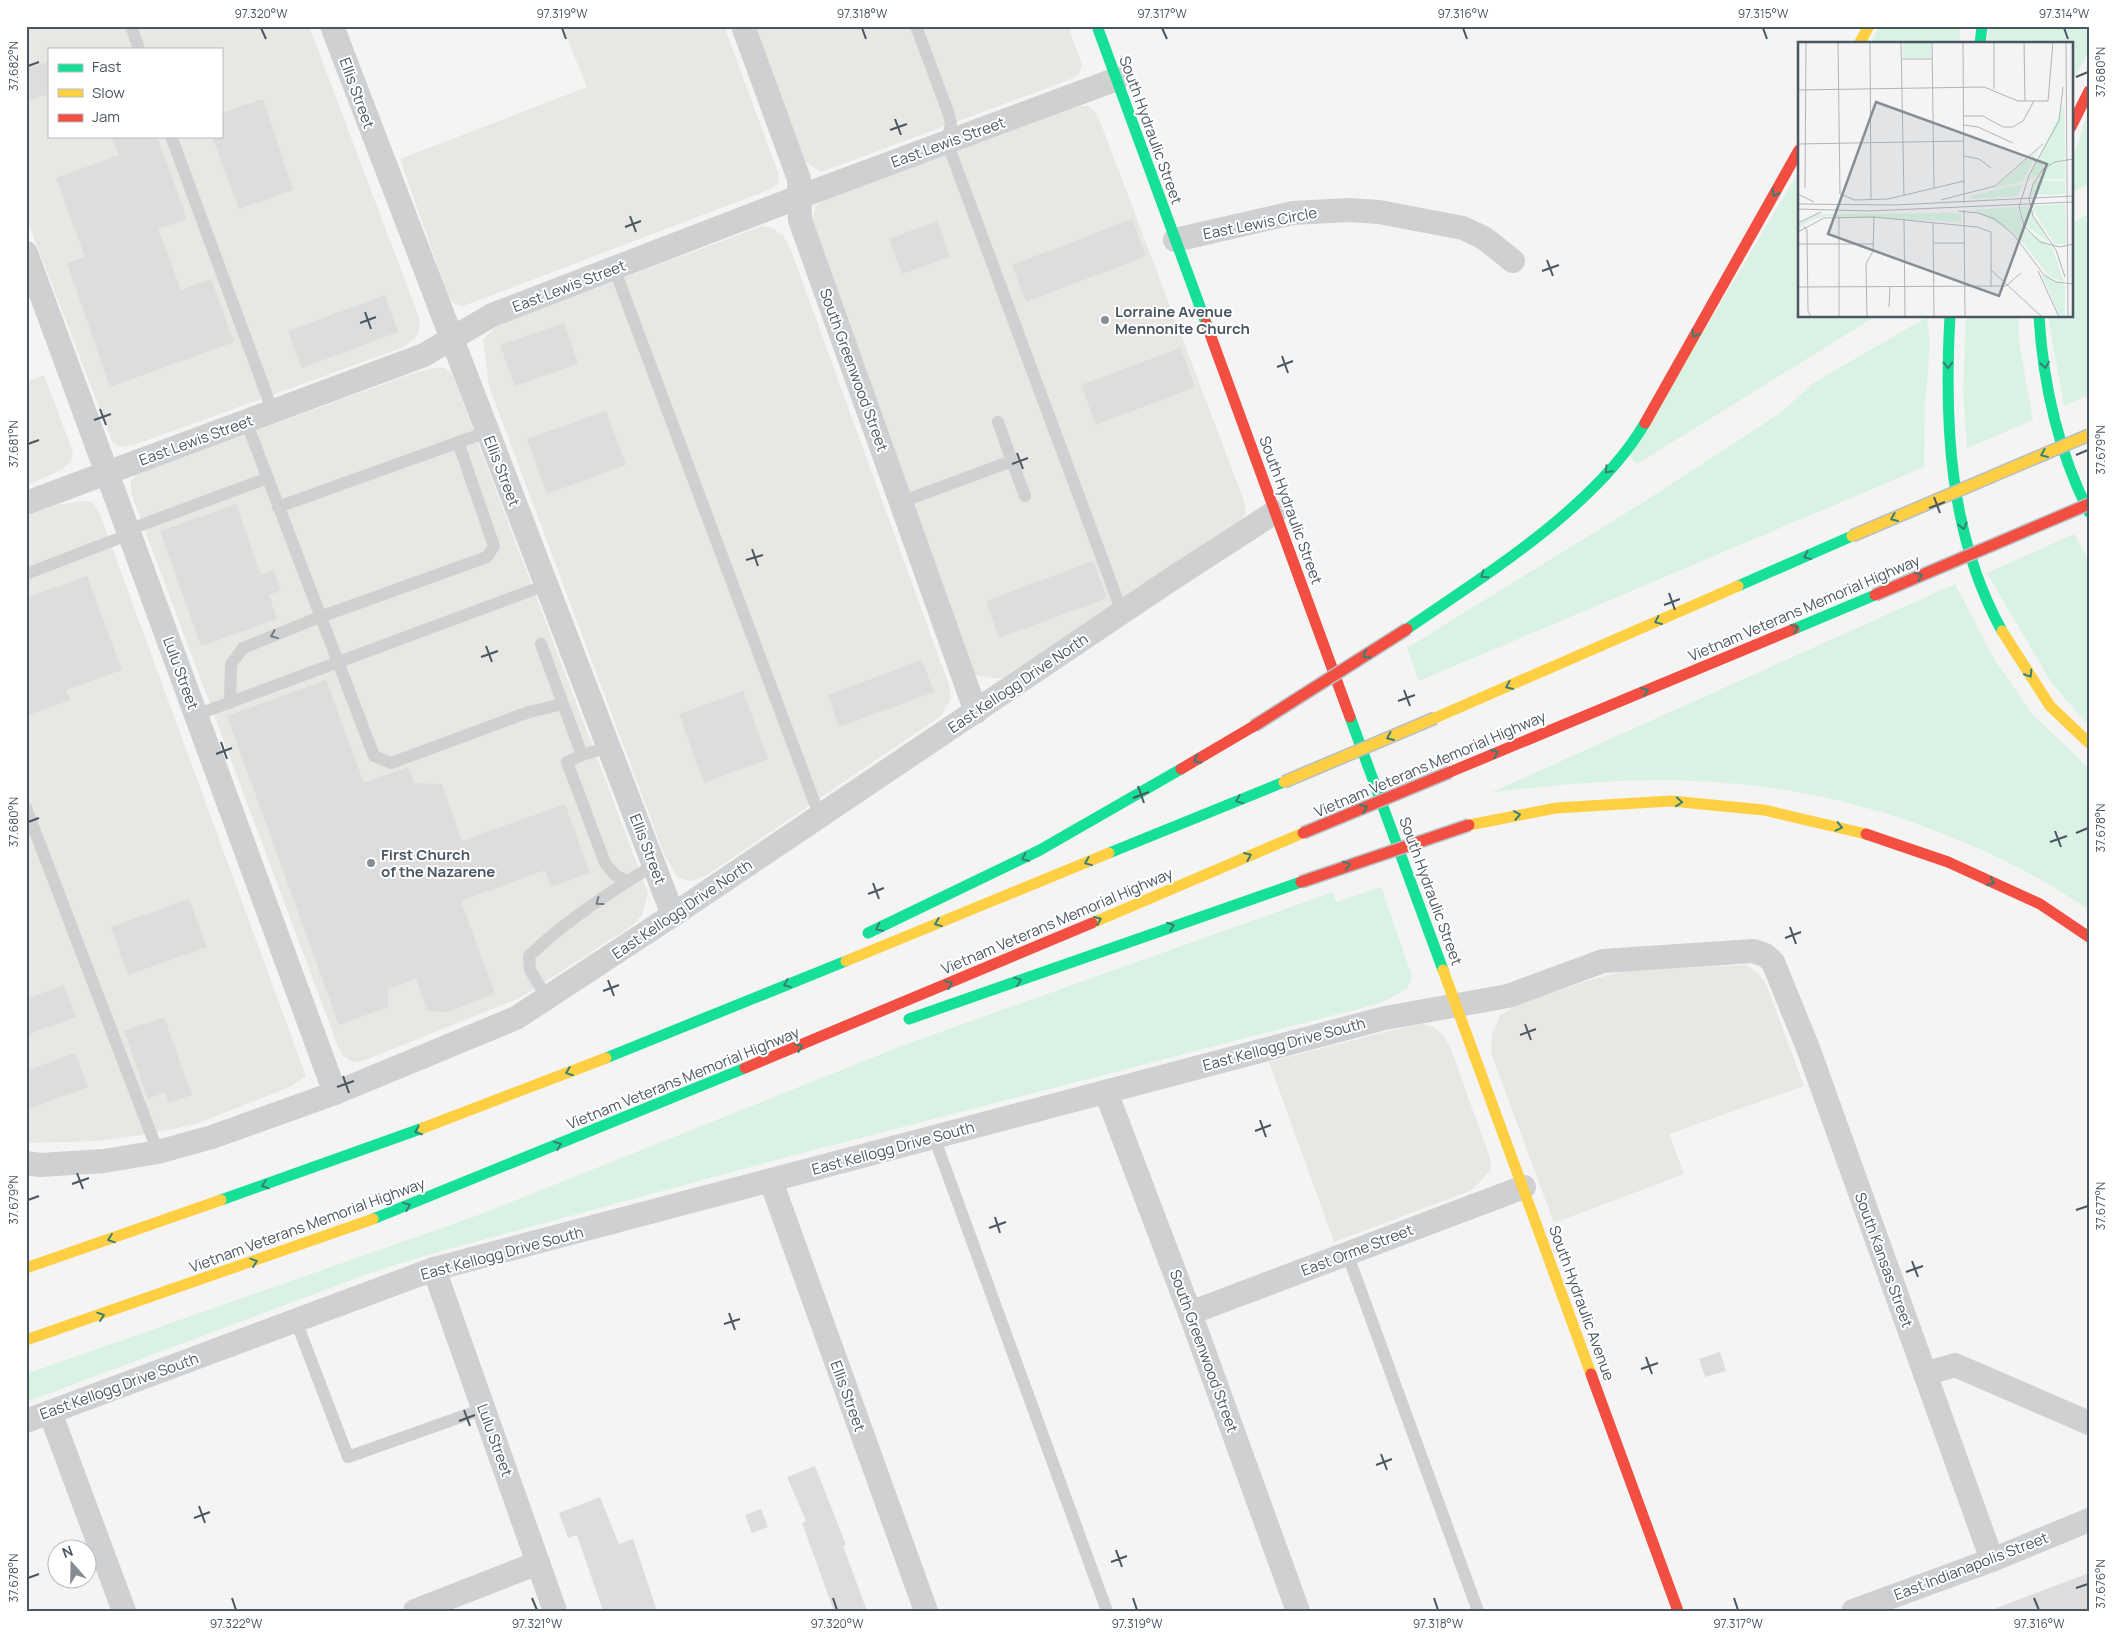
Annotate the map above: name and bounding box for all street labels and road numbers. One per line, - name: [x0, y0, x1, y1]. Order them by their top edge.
- street label: South Hydraulic Street: [1114, 53, 1188, 207]
- street label: Ellis Street: [334, 55, 380, 131]
- street label: East Lewis Street: [888, 112, 1008, 172]
- street label: East Lewis Circle: [1201, 202, 1319, 244]
- street label: East Lewis Street: [509, 255, 629, 317]
- street label: South Greenwood Street: [815, 286, 893, 454]
- street label: East Lewis Street: [136, 410, 256, 470]
- street label: Ellis Street: [479, 433, 525, 509]
- street label: South Hydraulic Street: [1254, 433, 1328, 587]
- street label: Vietnam Veterans Memorial Highway: [1685, 550, 1923, 666]
- street label: East Kellogg Drive North: [944, 628, 1092, 738]
- street label: Lulu Street: [158, 634, 204, 712]
- street label: Vietnam Veterans Memorial Highway: [1311, 706, 1549, 822]
- street label: Ellis Street: [625, 811, 671, 887]
- street label: South Hydraulic Street: [1394, 814, 1468, 968]
- street label: East Kellogg Drive North: [608, 854, 756, 964]
- street label: Vietnam Veterans Memorial Highway: [938, 863, 1176, 979]
- street label: East Kellogg Drive South: [1200, 1012, 1368, 1076]
- street label: Vietnam Veterans Memorial Highway: [563, 1022, 803, 1134]
- street label: East Kellogg Drive South: [809, 1116, 977, 1180]
- street label: Vietnam Veterans Memorial Highway: [186, 1172, 428, 1278]
- street label: South Kansas Street: [1850, 1190, 1918, 1330]
- street label: East Orme Street: [1298, 1219, 1416, 1281]
- street label: East Kellogg Drive South: [418, 1221, 586, 1285]
- street label: South Hydraulic Avenue: [1544, 1222, 1620, 1384]
- street label: South Greenwood Street: [1165, 1267, 1243, 1435]
- street label: East Kellogg Drive South: [37, 1347, 201, 1425]
- street label: Ellis Street: [825, 1358, 871, 1434]
- street label: Lulu Street: [472, 1401, 518, 1479]
- street label: East Indianapolis Street: [1891, 1527, 2051, 1605]

